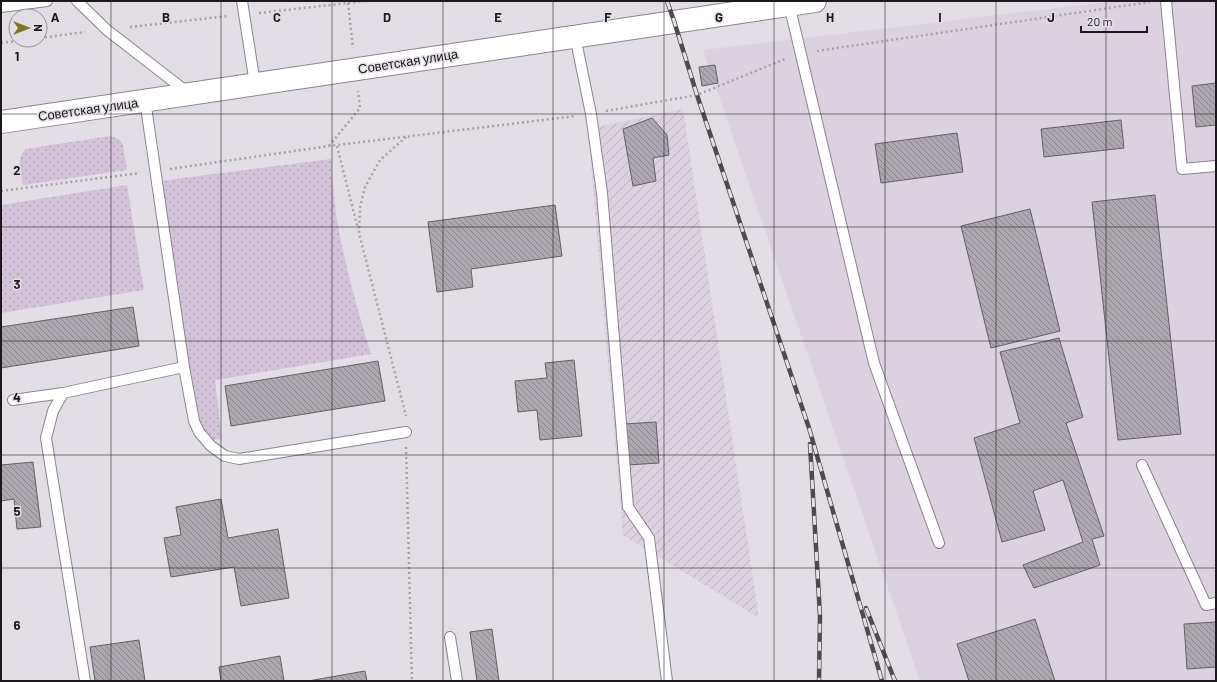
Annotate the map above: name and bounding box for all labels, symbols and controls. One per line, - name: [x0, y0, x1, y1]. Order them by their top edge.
- north arrow: [8, 8, 48, 48]
- scale bar: [1081, 8, 1147, 34]
- text: A: [51, 9, 60, 25]
- text: B: [162, 9, 170, 25]
- text: C: [273, 9, 281, 25]
- text: D: [383, 9, 391, 25]
- text: E: [494, 9, 502, 25]
- text: F: [604, 9, 612, 25]
- text: G: [715, 9, 723, 25]
- text: H: [826, 9, 834, 25]
- text: I: [938, 9, 942, 25]
- text: J: [1047, 9, 1055, 25]
- text: 20 m: [1087, 14, 1113, 28]
- text: N: [32, 24, 45, 32]
- street label: Советская улица: [357, 45, 460, 77]
- text: 1: [15, 48, 19, 64]
- street label: Советская улица: [37, 94, 140, 124]
- text: 2: [13, 162, 21, 178]
- text: 3: [13, 276, 21, 292]
- text: 4: [13, 389, 21, 405]
- text: 5: [13, 503, 21, 519]
- text: 6: [14, 617, 21, 633]

